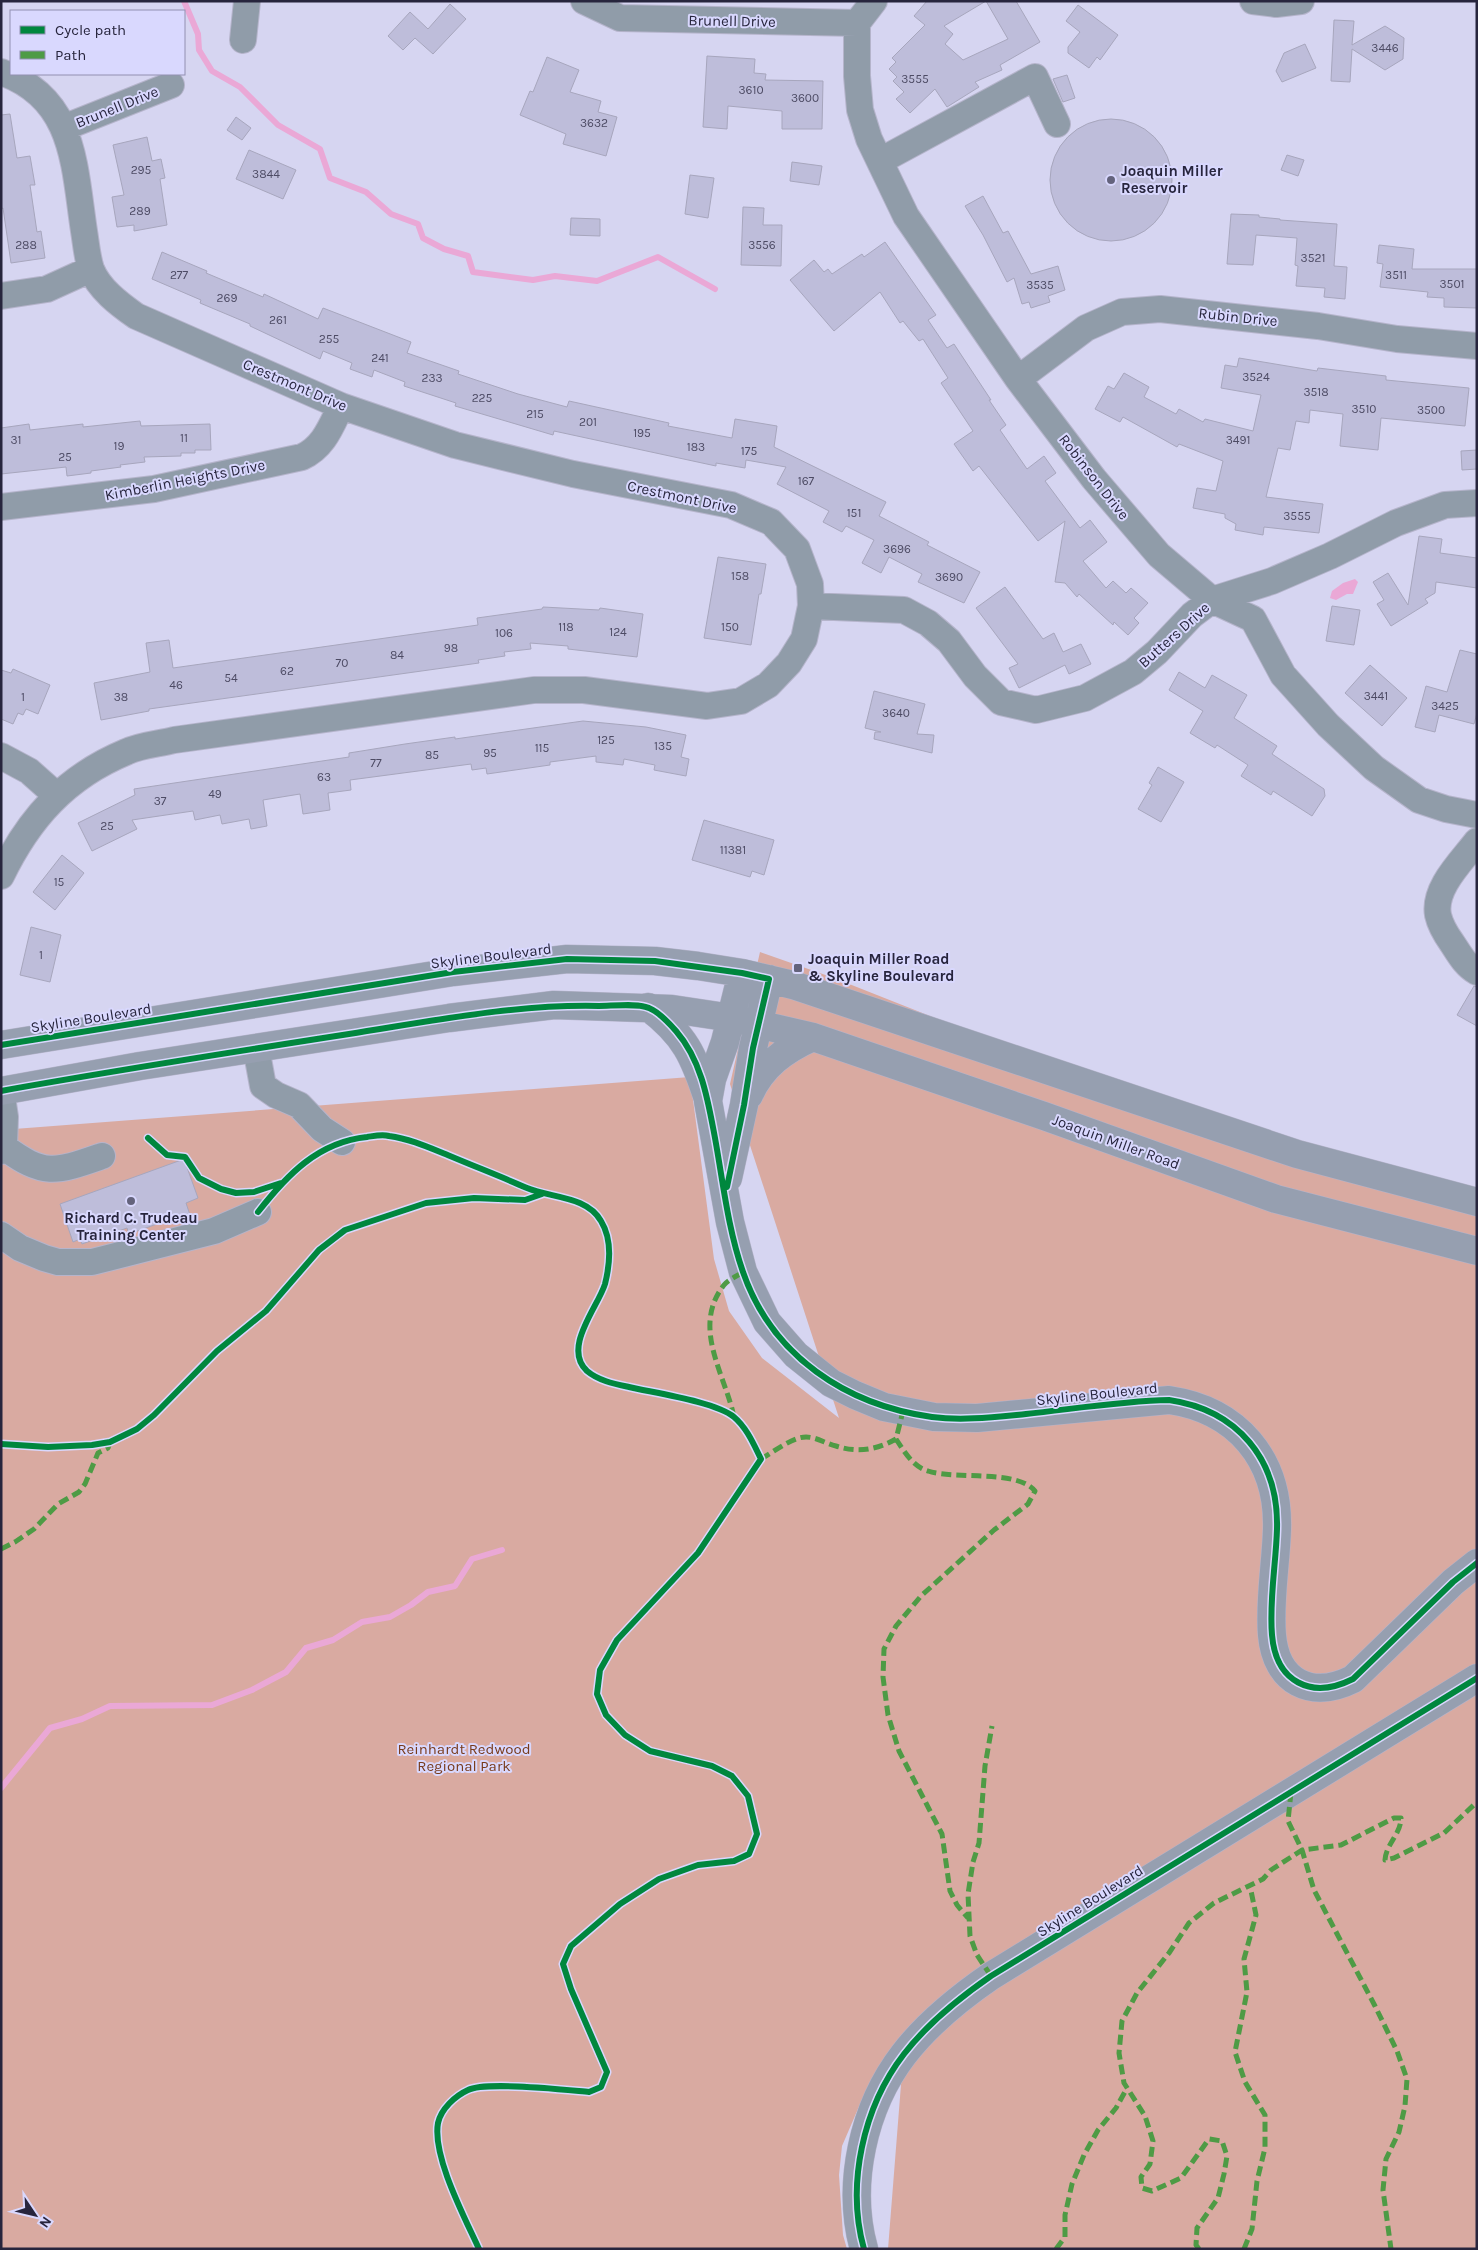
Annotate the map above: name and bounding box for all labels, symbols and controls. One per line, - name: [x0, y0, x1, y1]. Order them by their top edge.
- legend: [10, 10, 185, 75]
- street label: Brunell Drive: [688, 11, 776, 31]
- text: Cycle path: [55, 21, 126, 39]
- house number: 3446: [1371, 41, 1399, 55]
- text: Path: [55, 46, 86, 64]
- house number: 3555: [901, 72, 929, 86]
- street label: Brunell Drive: [73, 82, 161, 132]
- house number: 3610: [738, 83, 764, 97]
- house number: 3600: [791, 91, 819, 105]
- house number: 3632: [580, 116, 608, 130]
- place label: Joaquin Miller Reservoir: [1121, 162, 1223, 197]
- house number: 295: [131, 163, 152, 177]
- house number: 3844: [252, 167, 280, 181]
- marker: Joaquin Miller Reservoir: [1105, 174, 1117, 186]
- house number: 289: [129, 204, 151, 218]
- house number: 288: [15, 238, 37, 252]
- house number: 3556: [748, 238, 776, 252]
- house number: 3521: [1301, 251, 1325, 265]
- house number: 277: [170, 268, 188, 282]
- house number: 3511: [1385, 268, 1407, 282]
- house number: 3501: [1440, 277, 1464, 291]
- house number: 3535: [1026, 278, 1054, 292]
- house number: 269: [217, 291, 237, 305]
- street label: Rubin Drive: [1198, 304, 1278, 330]
- house number: 261: [269, 313, 287, 327]
- house number: 255: [319, 332, 339, 346]
- house number: 241: [371, 351, 389, 365]
- street label: Crestmont Drive: [240, 355, 350, 415]
- house number: 3524: [1242, 370, 1270, 384]
- house number: 233: [421, 371, 443, 385]
- house number: 3518: [1303, 385, 1329, 399]
- house number: 225: [472, 391, 493, 405]
- house number: 3510: [1352, 402, 1376, 416]
- house number: 3500: [1417, 403, 1445, 417]
- house number: 215: [526, 407, 544, 421]
- house number: 201: [579, 415, 597, 429]
- house number: 195: [633, 426, 651, 440]
- house number: 11: [180, 431, 188, 445]
- street label: Robinson Drive: [1055, 431, 1133, 523]
- house number: 31: [10, 433, 22, 447]
- house number: 3491: [1226, 433, 1250, 447]
- house number: 19: [114, 439, 124, 453]
- house number: 183: [687, 440, 705, 454]
- house number: 175: [741, 444, 757, 458]
- house number: 25: [58, 450, 72, 464]
- street label: Kimberlin Heights Drive: [103, 456, 267, 504]
- house number: 167: [798, 474, 815, 488]
- street label: Crestmont Drive: [626, 477, 738, 517]
- house number: 151: [847, 506, 861, 520]
- house number: 3555: [1283, 509, 1311, 523]
- house number: 3696: [883, 542, 911, 556]
- house number: 158: [731, 569, 749, 583]
- house number: 3690: [935, 570, 963, 584]
- street label: Butters Drive: [1135, 598, 1213, 672]
- house number: 118: [558, 620, 574, 634]
- house number: 150: [721, 620, 739, 634]
- house number: 124: [609, 625, 627, 639]
- house number: 106: [495, 626, 513, 640]
- house number: 98: [444, 641, 458, 655]
- house number: 84: [390, 648, 404, 662]
- house number: 70: [336, 656, 348, 670]
- house number: 62: [280, 664, 294, 678]
- house number: 54: [224, 671, 238, 685]
- house number: 46: [169, 678, 183, 692]
- house number: 3441: [1364, 689, 1388, 703]
- house number: 1: [21, 690, 25, 704]
- house number: 38: [114, 690, 128, 704]
- house number: 3425: [1431, 699, 1459, 713]
- house number: 3640: [882, 706, 910, 720]
- house number: 125: [597, 733, 615, 747]
- house number: 135: [654, 739, 672, 753]
- house number: 115: [535, 741, 550, 755]
- house number: 95: [483, 746, 497, 760]
- house number: 85: [425, 748, 439, 762]
- house number: 77: [370, 756, 382, 770]
- house number: 63: [317, 770, 331, 784]
- house number: 49: [208, 787, 222, 801]
- house number: 37: [154, 794, 167, 808]
- house number: 25: [100, 819, 114, 833]
- house number: 11381: [720, 843, 746, 857]
- house number: 15: [54, 875, 65, 889]
- street label: Skyline Boulevard: [429, 940, 553, 972]
- house number: 1: [39, 948, 43, 962]
- place label: Joaquin Miller Road & Skyline Boulevard: [808, 950, 955, 985]
- marker: Joaquin Miller Road & Skyline Boulevard: [792, 962, 804, 974]
- street label: Skyline Boulevard: [29, 1000, 153, 1036]
- street label: Joaquin Miller Road: [1050, 1111, 1182, 1173]
- marker: Richard C. Trudeau Training Center: [125, 1195, 137, 1207]
- place label: Richard C. Trudeau Training Center: [64, 1209, 198, 1244]
- street label: Skyline Boulevard: [1035, 1379, 1159, 1409]
- park label: Reinhardt Redwood Regional Park: [397, 1740, 531, 1775]
- street label: Skyline Boulevard: [1034, 1861, 1146, 1941]
- north arrow: [10, 2190, 60, 2240]
- text: N: [35, 2213, 55, 2231]

